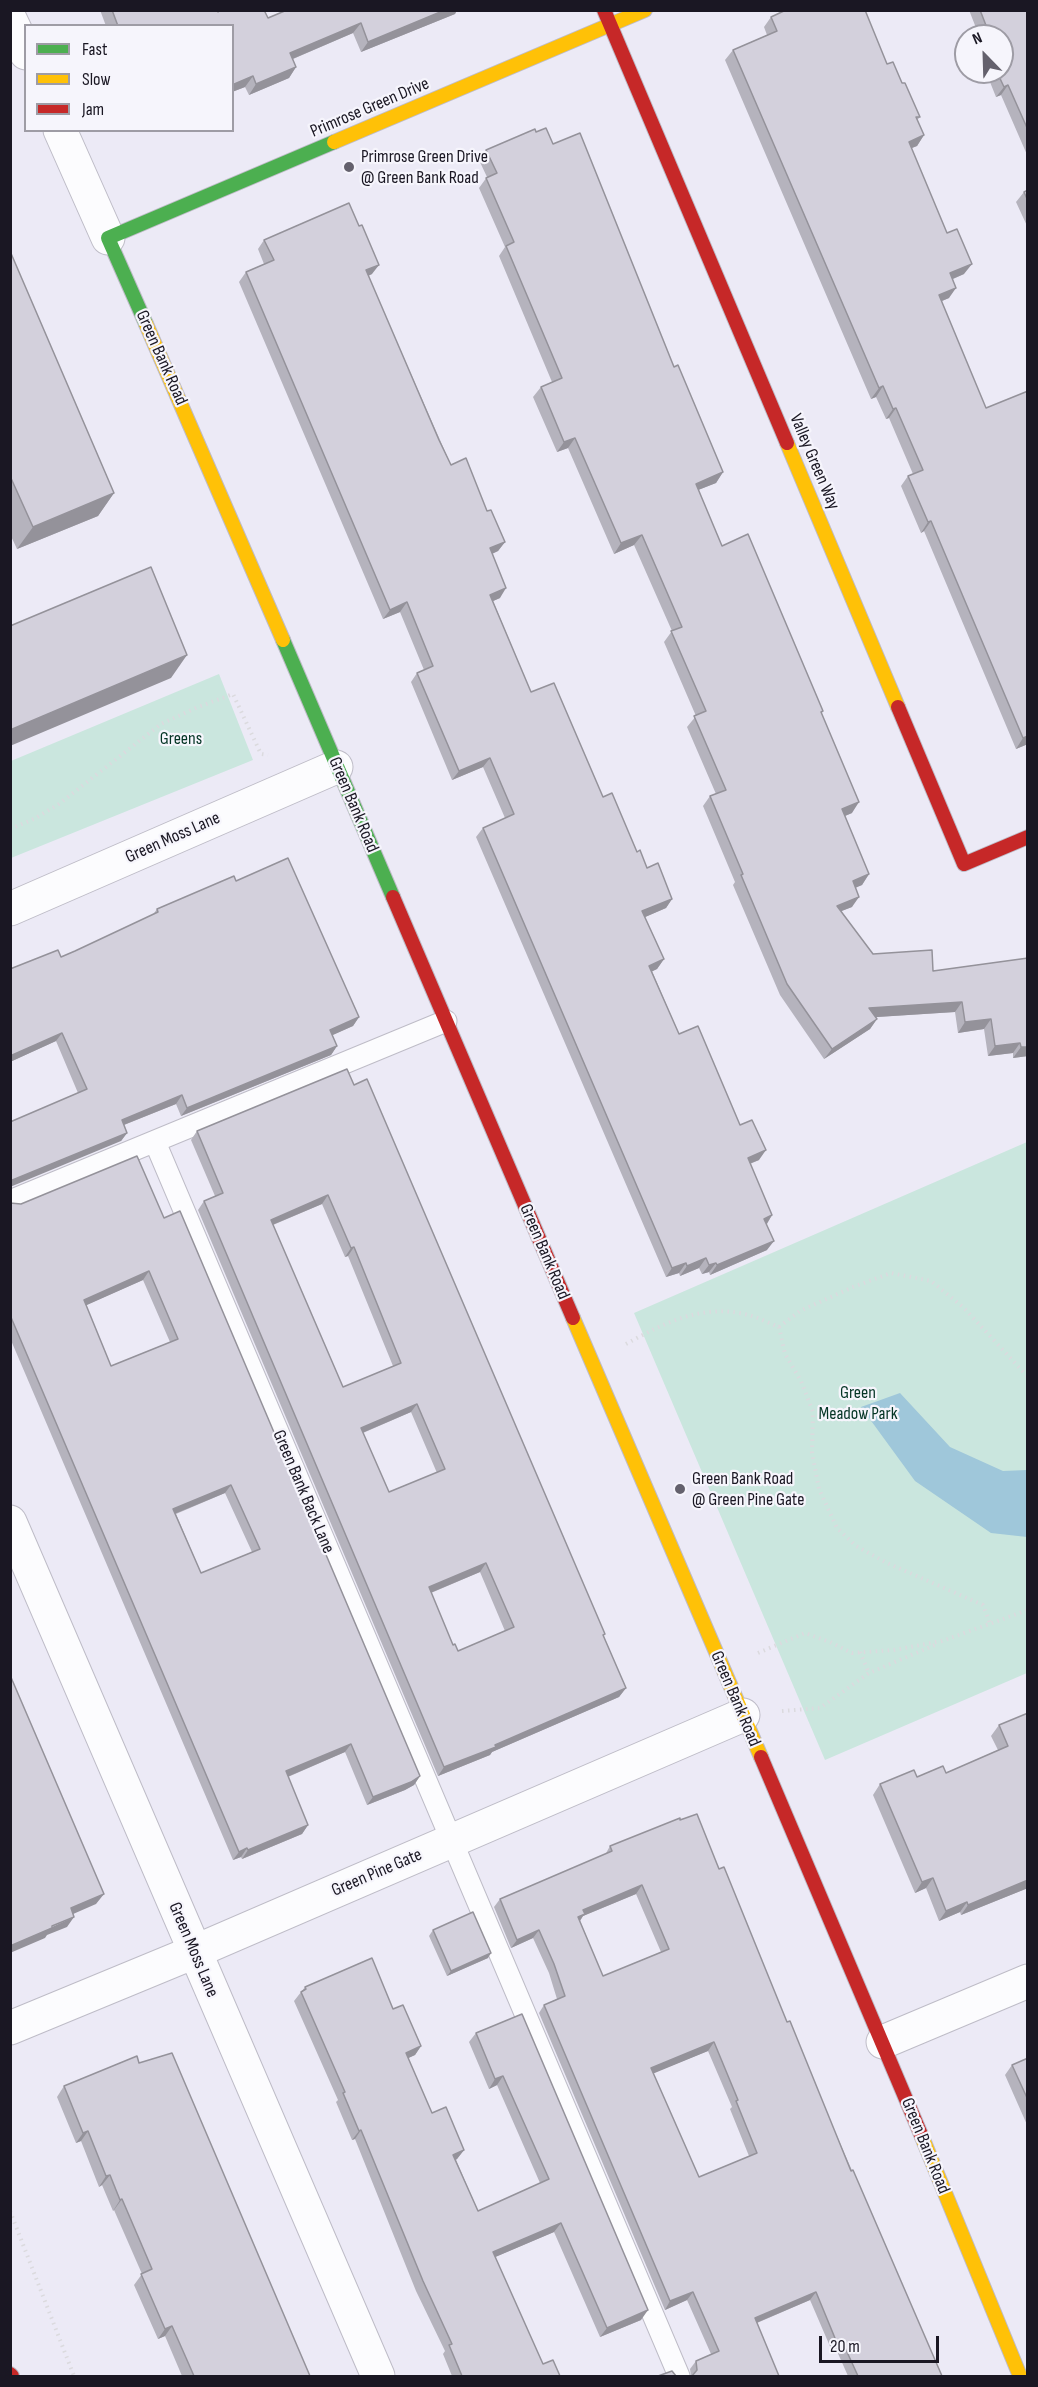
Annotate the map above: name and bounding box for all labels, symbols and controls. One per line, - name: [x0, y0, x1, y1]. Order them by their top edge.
- legend: [24, 24, 234, 132]
- north arrow: [954, 24, 1014, 84]
- text: N: [970, 28, 985, 49]
- text: Fast: [82, 39, 107, 60]
- text: Slow: [82, 69, 111, 90]
- street label: Primrose Green Drive: [307, 73, 433, 143]
- text: Jam: [82, 99, 104, 120]
- place label: Primrose Green Drive @ Green Bank Road: [361, 146, 488, 188]
- marker: Primrose Green Drive @ Green Bank Road: [342, 160, 356, 174]
- street label: Green Bank Road: [131, 307, 191, 409]
- street label: Valley Green Way: [784, 411, 844, 513]
- park label: Greens: [160, 728, 202, 750]
- street label: Green Bank Road: [323, 754, 383, 856]
- street label: Green Moss Lane: [122, 808, 224, 868]
- street label: Green Bank Road: [514, 1201, 574, 1303]
- park label: Green Meadow Park: [818, 1382, 898, 1424]
- street label: Green Bank Back Lane: [267, 1427, 339, 1557]
- place label: Green Bank Road @ Green Pine Gate: [692, 1468, 804, 1510]
- marker: Green Bank Road @ Green Pine Gate: [673, 1482, 687, 1496]
- street label: Green Bank Road: [705, 1648, 765, 1750]
- street label: Green Pine Gate: [329, 1844, 425, 1902]
- street label: Green Moss Lane: [163, 1899, 223, 2001]
- street label: Green Bank Road: [896, 2095, 954, 2197]
- scale bar: [822, 2324, 942, 2362]
- text: 20 m: [830, 2336, 860, 2357]

